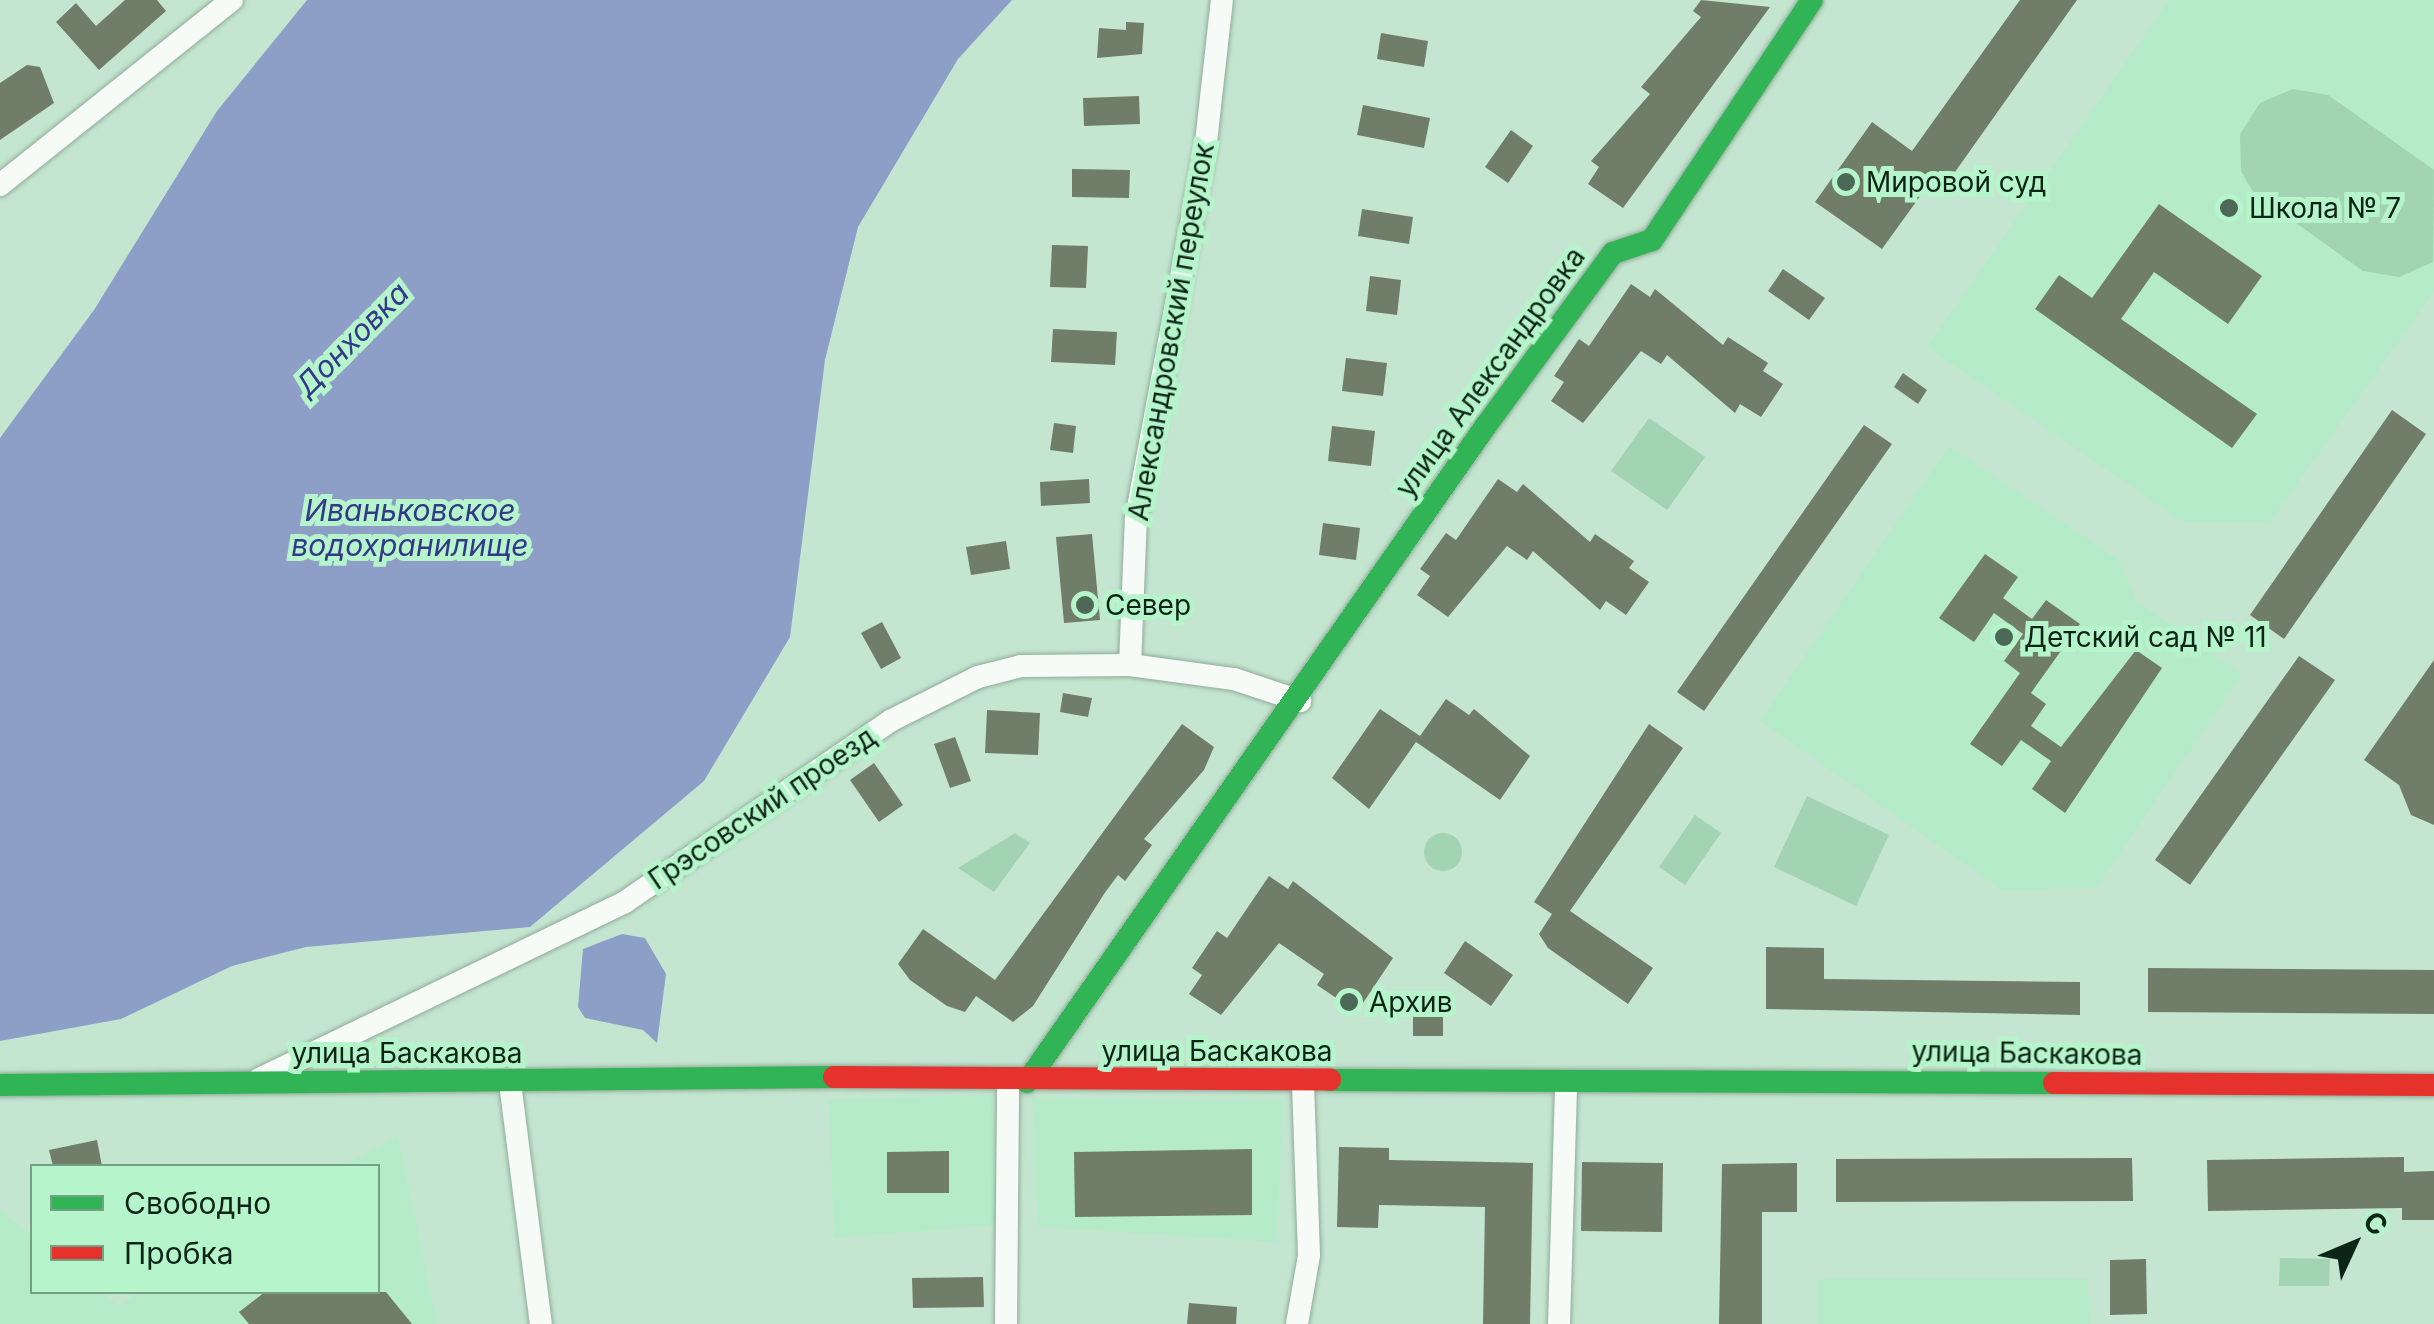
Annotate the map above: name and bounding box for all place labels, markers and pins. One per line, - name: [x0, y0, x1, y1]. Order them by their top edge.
- place label: Мировой суд: [1866, 165, 2046, 199]
- marker: Мировой суд: [1835, 171, 1857, 193]
- place label: Школа № 7: [2249, 191, 2401, 225]
- marker: Школа № 7: [2218, 197, 2240, 219]
- place label: Север: [1105, 588, 1191, 622]
- marker: Север: [1074, 594, 1096, 616]
- place label: Детский сад № 11: [2024, 620, 2267, 654]
- marker: Детский сад № 11: [1993, 626, 2015, 648]
- place label: Архив: [1369, 985, 1452, 1019]
- marker: Архив: [1338, 991, 1360, 1013]

